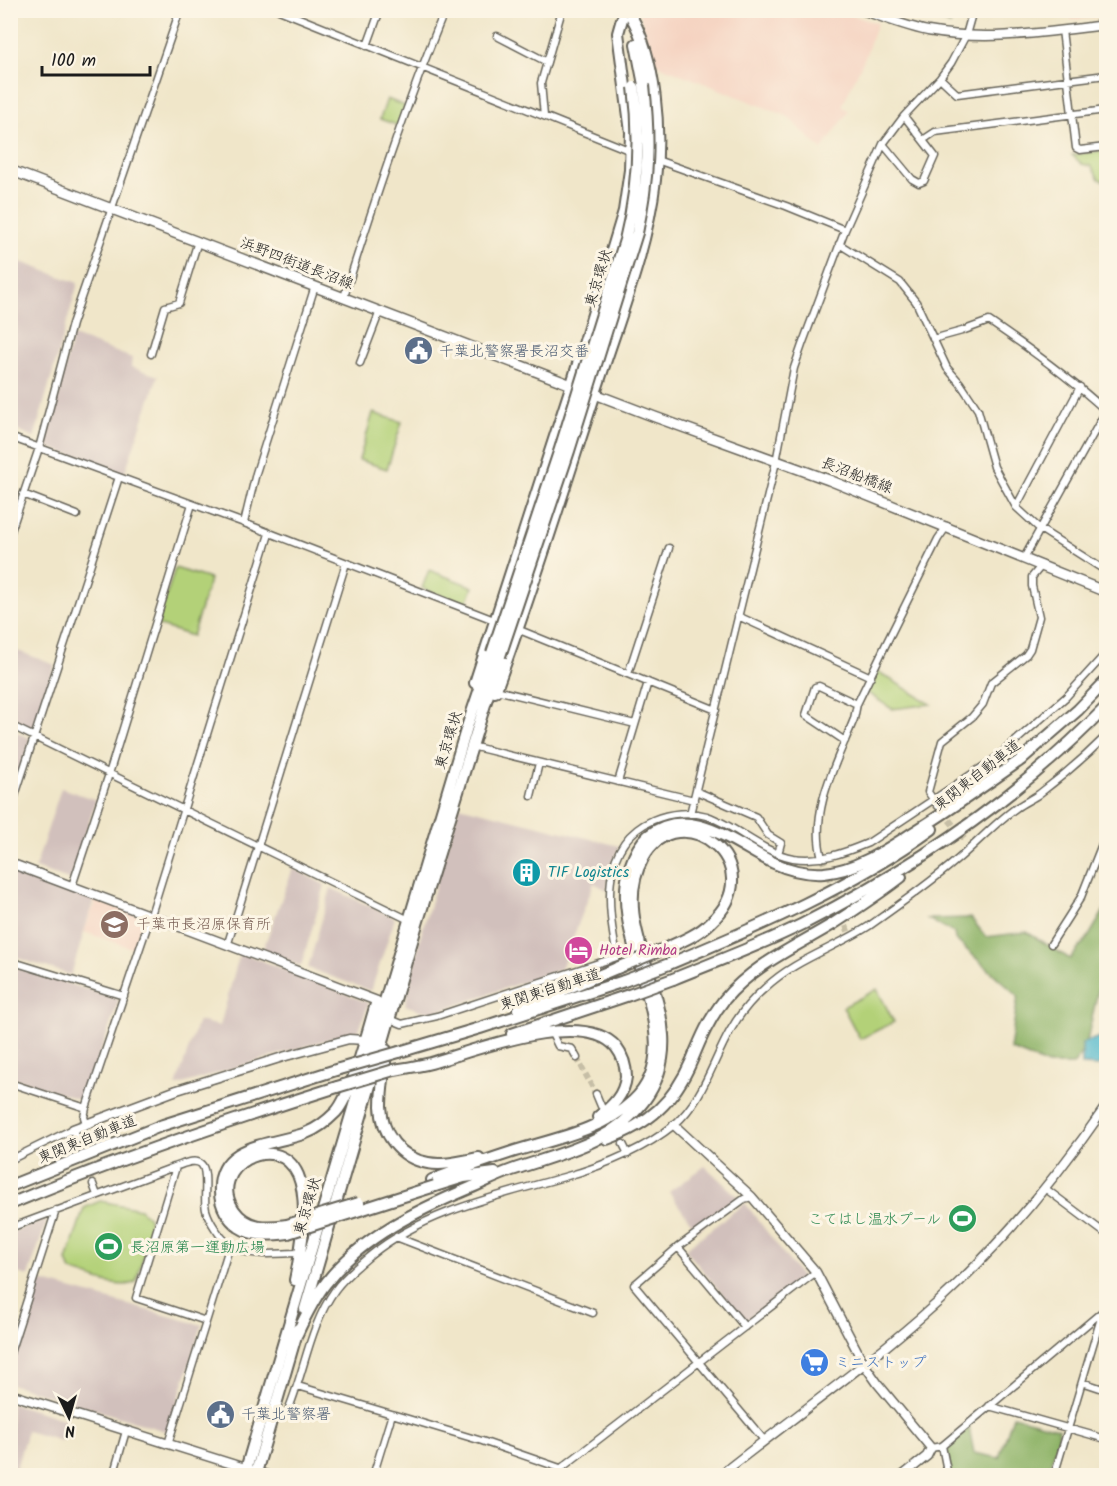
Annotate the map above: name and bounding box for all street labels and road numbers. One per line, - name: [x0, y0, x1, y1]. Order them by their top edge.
- street label: 浜野四街道長沼線: [236, 231, 357, 297]
- street label: 東京環状: [579, 246, 619, 310]
- street label: 長沼船橋線: [817, 451, 896, 501]
- street label: 東京環状: [429, 708, 469, 772]
- street label: 東関東自動車道: [929, 734, 1026, 818]
- street label: 東関東自動車道: [497, 962, 604, 1018]
- street label: 東関東自動車道: [34, 1109, 141, 1171]
- street label: 東京環状: [288, 1174, 328, 1238]

